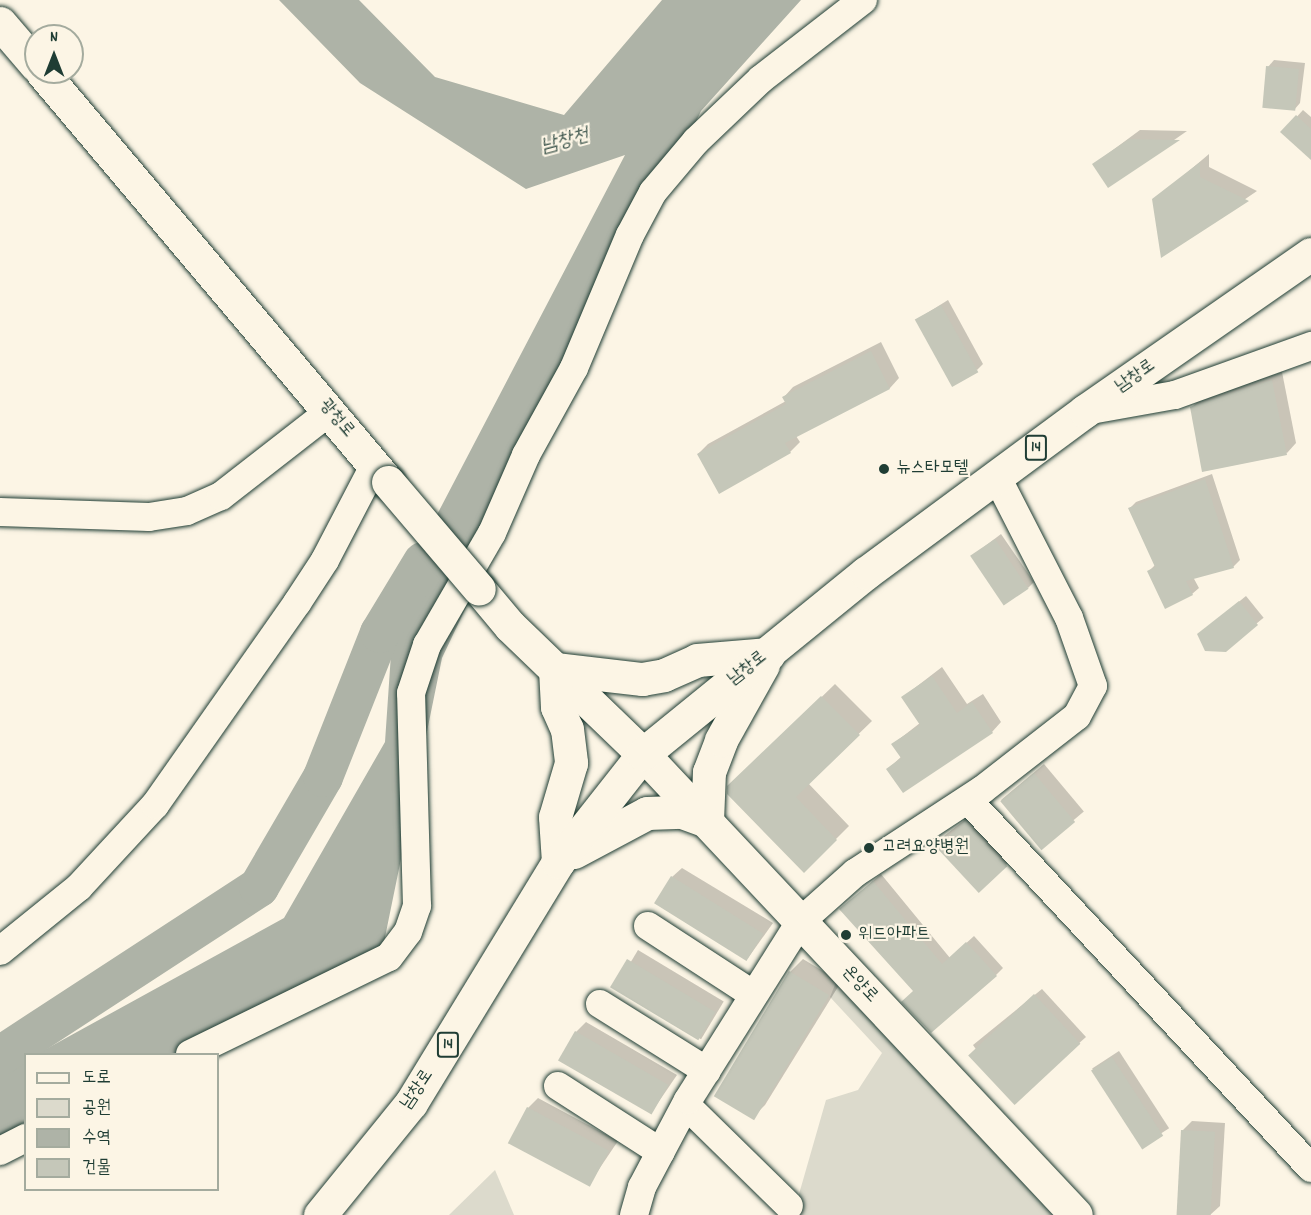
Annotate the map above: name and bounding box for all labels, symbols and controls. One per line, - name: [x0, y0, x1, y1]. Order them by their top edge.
- north arrow: [24, 24, 84, 84]
- text: N: [50, 26, 58, 49]
- water label: 남창천: [539, 124, 591, 160]
- street label: 남창로: [1112, 356, 1160, 398]
- street label: 광청로: [314, 395, 358, 443]
- road number: 14: [1024, 435, 1048, 461]
- place label: 뉴스타모텔: [896, 458, 968, 480]
- marker: 뉴스타모텔: [877, 462, 891, 476]
- street label: 남창로: [724, 647, 772, 691]
- place label: 고려요양병원: [882, 837, 969, 859]
- marker: 고려요양병원: [860, 839, 878, 857]
- place label: 위드아파트: [858, 924, 930, 946]
- marker: 위드아파트: [839, 928, 853, 942]
- street label: 온양로: [836, 962, 882, 1008]
- road number: 14: [436, 1032, 460, 1058]
- legend: [24, 1053, 219, 1191]
- text: 도로: [82, 1066, 111, 1091]
- street label: 남창로: [397, 1066, 439, 1114]
- text: 공원: [82, 1096, 111, 1121]
- text: 수역: [82, 1126, 111, 1151]
- text: 건물: [82, 1156, 111, 1181]

